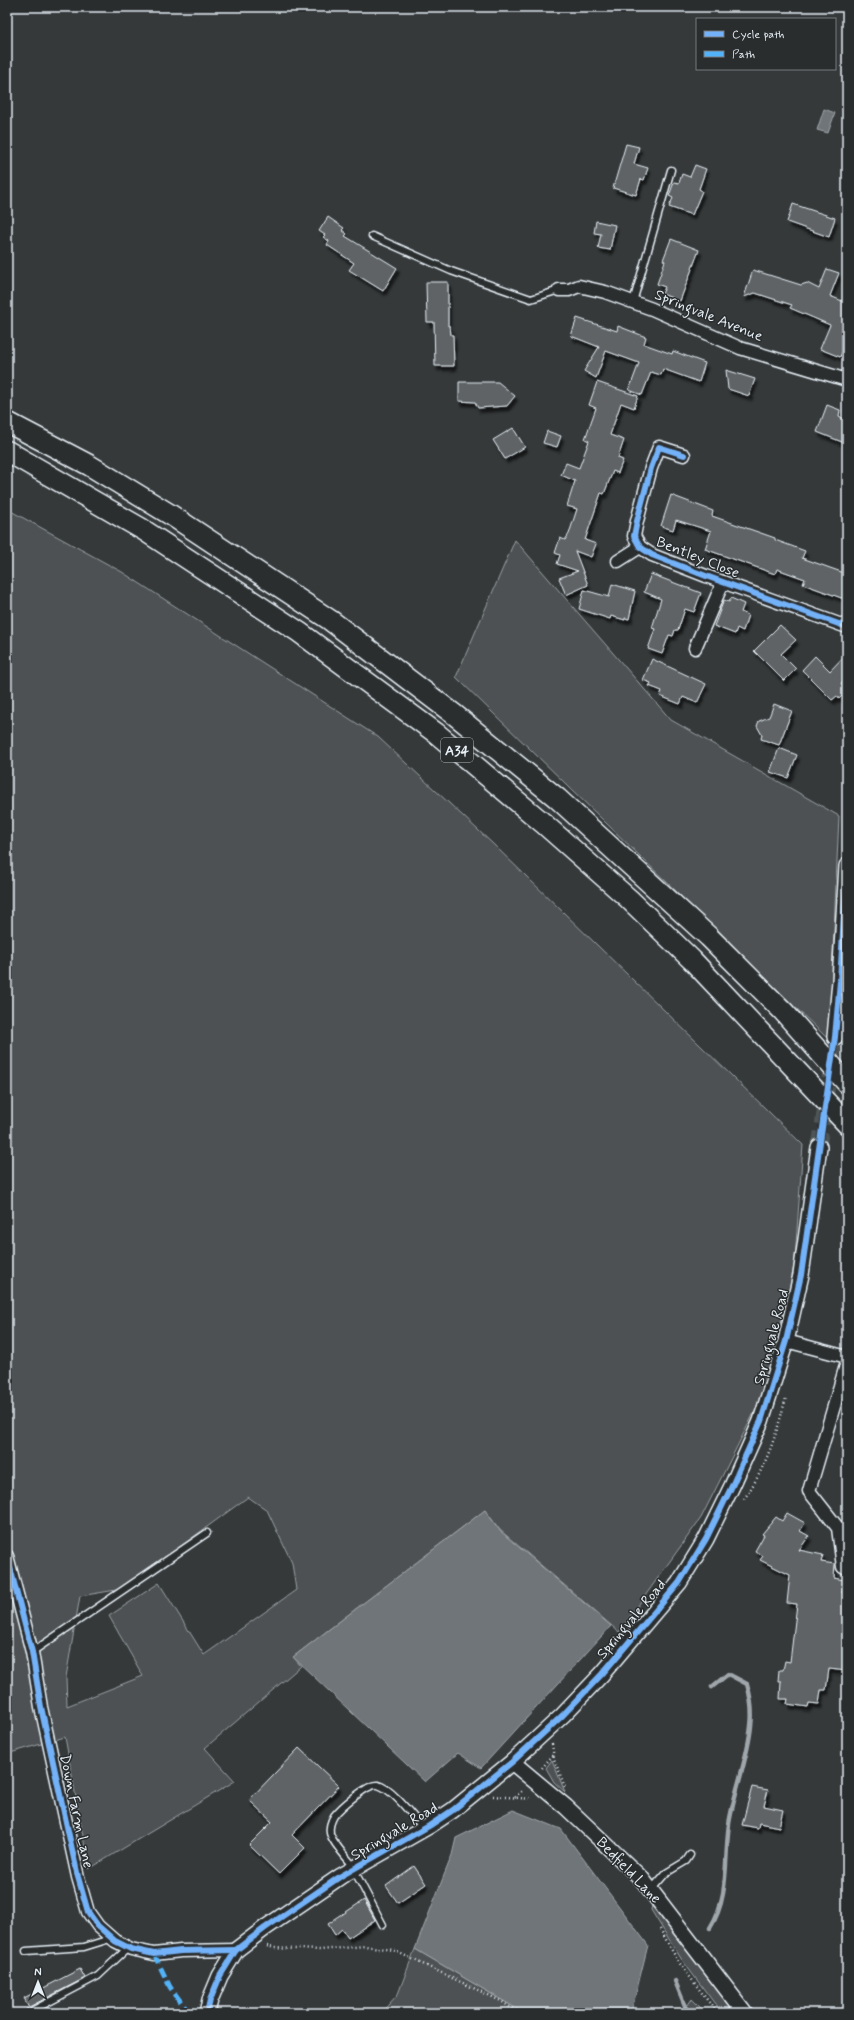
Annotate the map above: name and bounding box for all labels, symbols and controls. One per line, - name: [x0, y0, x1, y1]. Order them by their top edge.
- legend: [696, 18, 836, 70]
- text: Cycle path: [732, 27, 784, 43]
- text: Path: [732, 47, 755, 63]
- street label: Springvale Avenue: [651, 285, 766, 348]
- street label: Bentley Close: [653, 532, 742, 584]
- road number: A34: [441, 738, 473, 762]
- street label: Springvale Road: [750, 1287, 795, 1388]
- street label: Springvale Road: [593, 1576, 672, 1664]
- street label: Down Farm Lane: [54, 1752, 98, 1870]
- street label: Springvale Road: [347, 1798, 442, 1867]
- street label: Bedfield Lane: [591, 1833, 665, 1909]
- north arrow: [18, 1962, 58, 2002]
- text: N: [34, 1966, 42, 1980]

